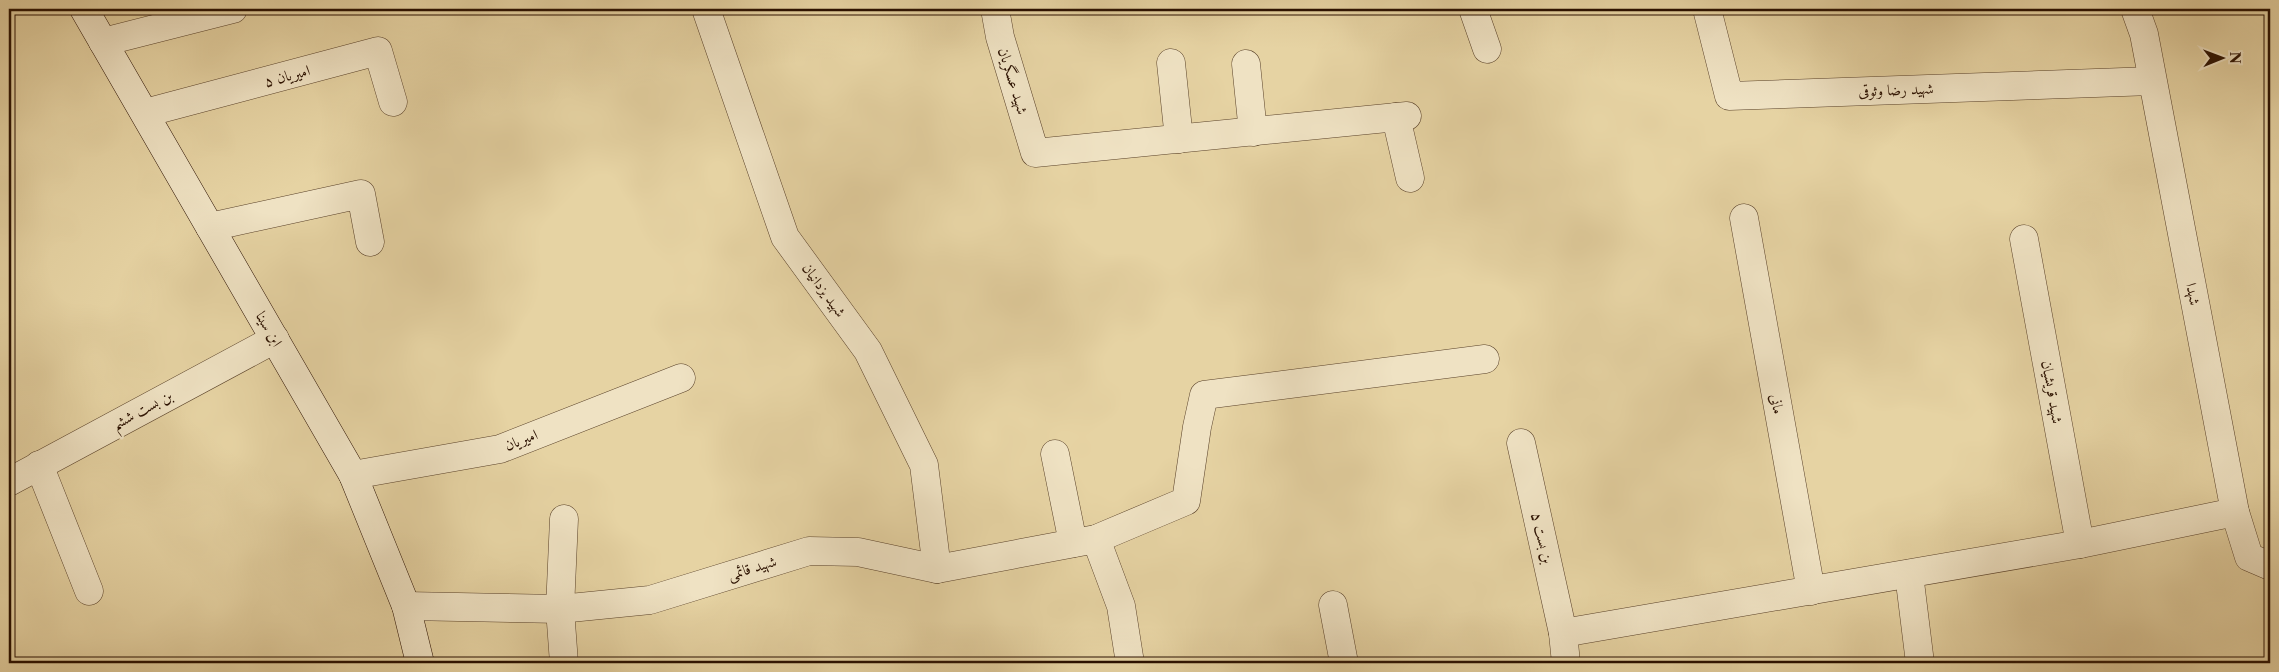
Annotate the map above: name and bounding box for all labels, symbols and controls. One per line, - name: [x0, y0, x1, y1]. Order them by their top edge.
- north arrow: [2196, 32, 2246, 82]
- street label: شهید عسگریان: [993, 45, 1033, 117]
- text: N: [2226, 52, 2244, 64]
- street label: امیریان ۵: [262, 60, 312, 91]
- street label: شهید رضا وثوقی: [1858, 79, 1934, 101]
- street label: شهید یزدانیان: [798, 259, 850, 321]
- street label: شهدا: [2181, 281, 2205, 307]
- street label: ابن سینا: [252, 308, 287, 350]
- street label: شهید قریشیان: [2037, 359, 2067, 425]
- street label: بن بست ششم: [108, 386, 178, 439]
- street label: مانی: [1766, 392, 1789, 416]
- street label: امیریان: [502, 425, 540, 455]
- street label: بن بست ۵: [1527, 510, 1558, 566]
- street label: شهید قائمی: [725, 551, 779, 586]

